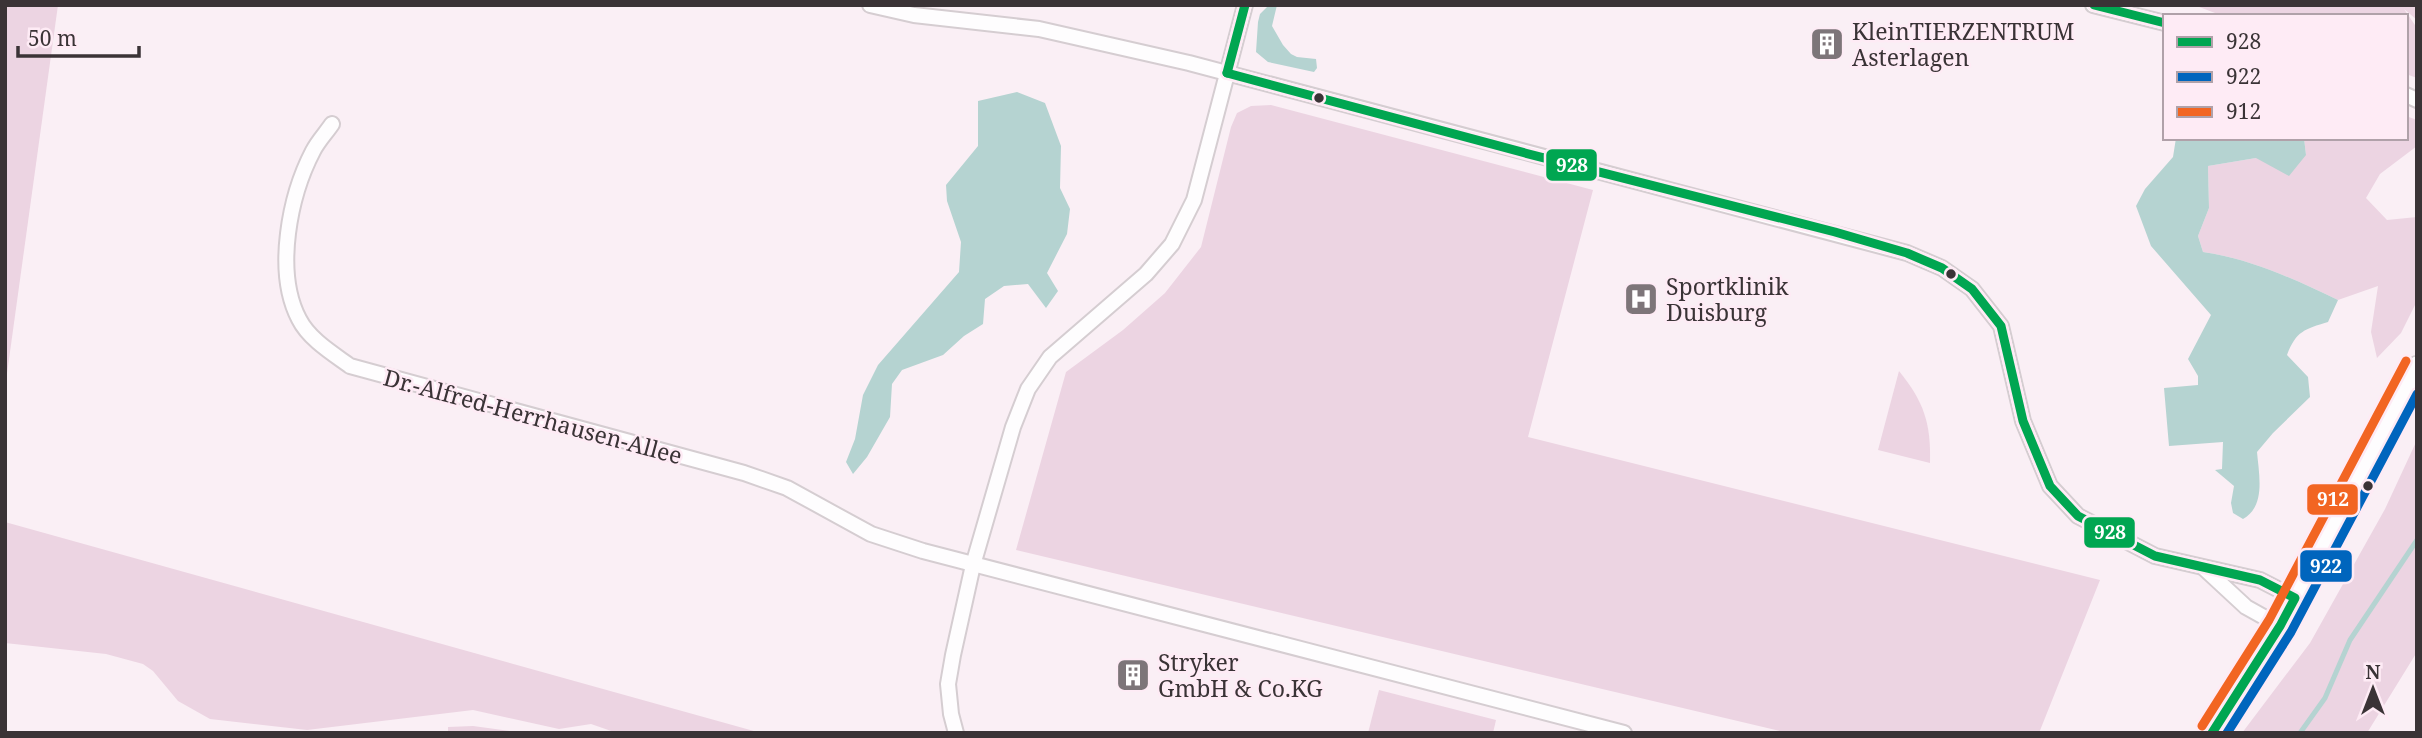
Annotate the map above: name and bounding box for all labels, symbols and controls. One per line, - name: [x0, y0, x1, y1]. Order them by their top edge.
- scale bar: [18, 14, 138, 58]
- legend: [2163, 14, 2408, 140]
- place label: KleinTIERZENTRUM Asterlagen: [1852, 15, 2074, 73]
- text: 50 m: [28, 24, 77, 52]
- building icon: KleinTIERZENTRUM Asterlagen: [1808, 25, 1846, 63]
- text: 928: [2226, 27, 2261, 55]
- text: 922: [2226, 62, 2261, 90]
- unlabelled marker: [1312, 91, 1326, 105]
- text: 912: [2226, 97, 2261, 125]
- line badge: 928: [1545, 148, 1598, 182]
- text: 928: [1556, 152, 1588, 178]
- unlabelled marker: [1944, 267, 1958, 281]
- place label: Sportklinik Duisburg: [1666, 270, 1789, 328]
- hospital icon: Sportklinik Duisburg: [1622, 280, 1660, 318]
- street label: Dr.-Alfred-Herrhausen-Allee: [380, 361, 686, 471]
- unlabelled marker: [2361, 479, 2375, 493]
- line badge: 912: [2306, 483, 2359, 516]
- text: 912: [2317, 486, 2349, 512]
- line badge: 928: [2083, 516, 2136, 549]
- text: 928: [2094, 519, 2126, 545]
- line badge: 922: [2299, 549, 2353, 583]
- text: 922: [2310, 553, 2342, 579]
- place label: Stryker GmbH & Co.KG: [1158, 646, 1323, 704]
- north arrow: [2338, 654, 2408, 724]
- building icon: Stryker GmbH & Co.KG: [1114, 656, 1152, 694]
- text: N: [2366, 659, 2381, 685]

